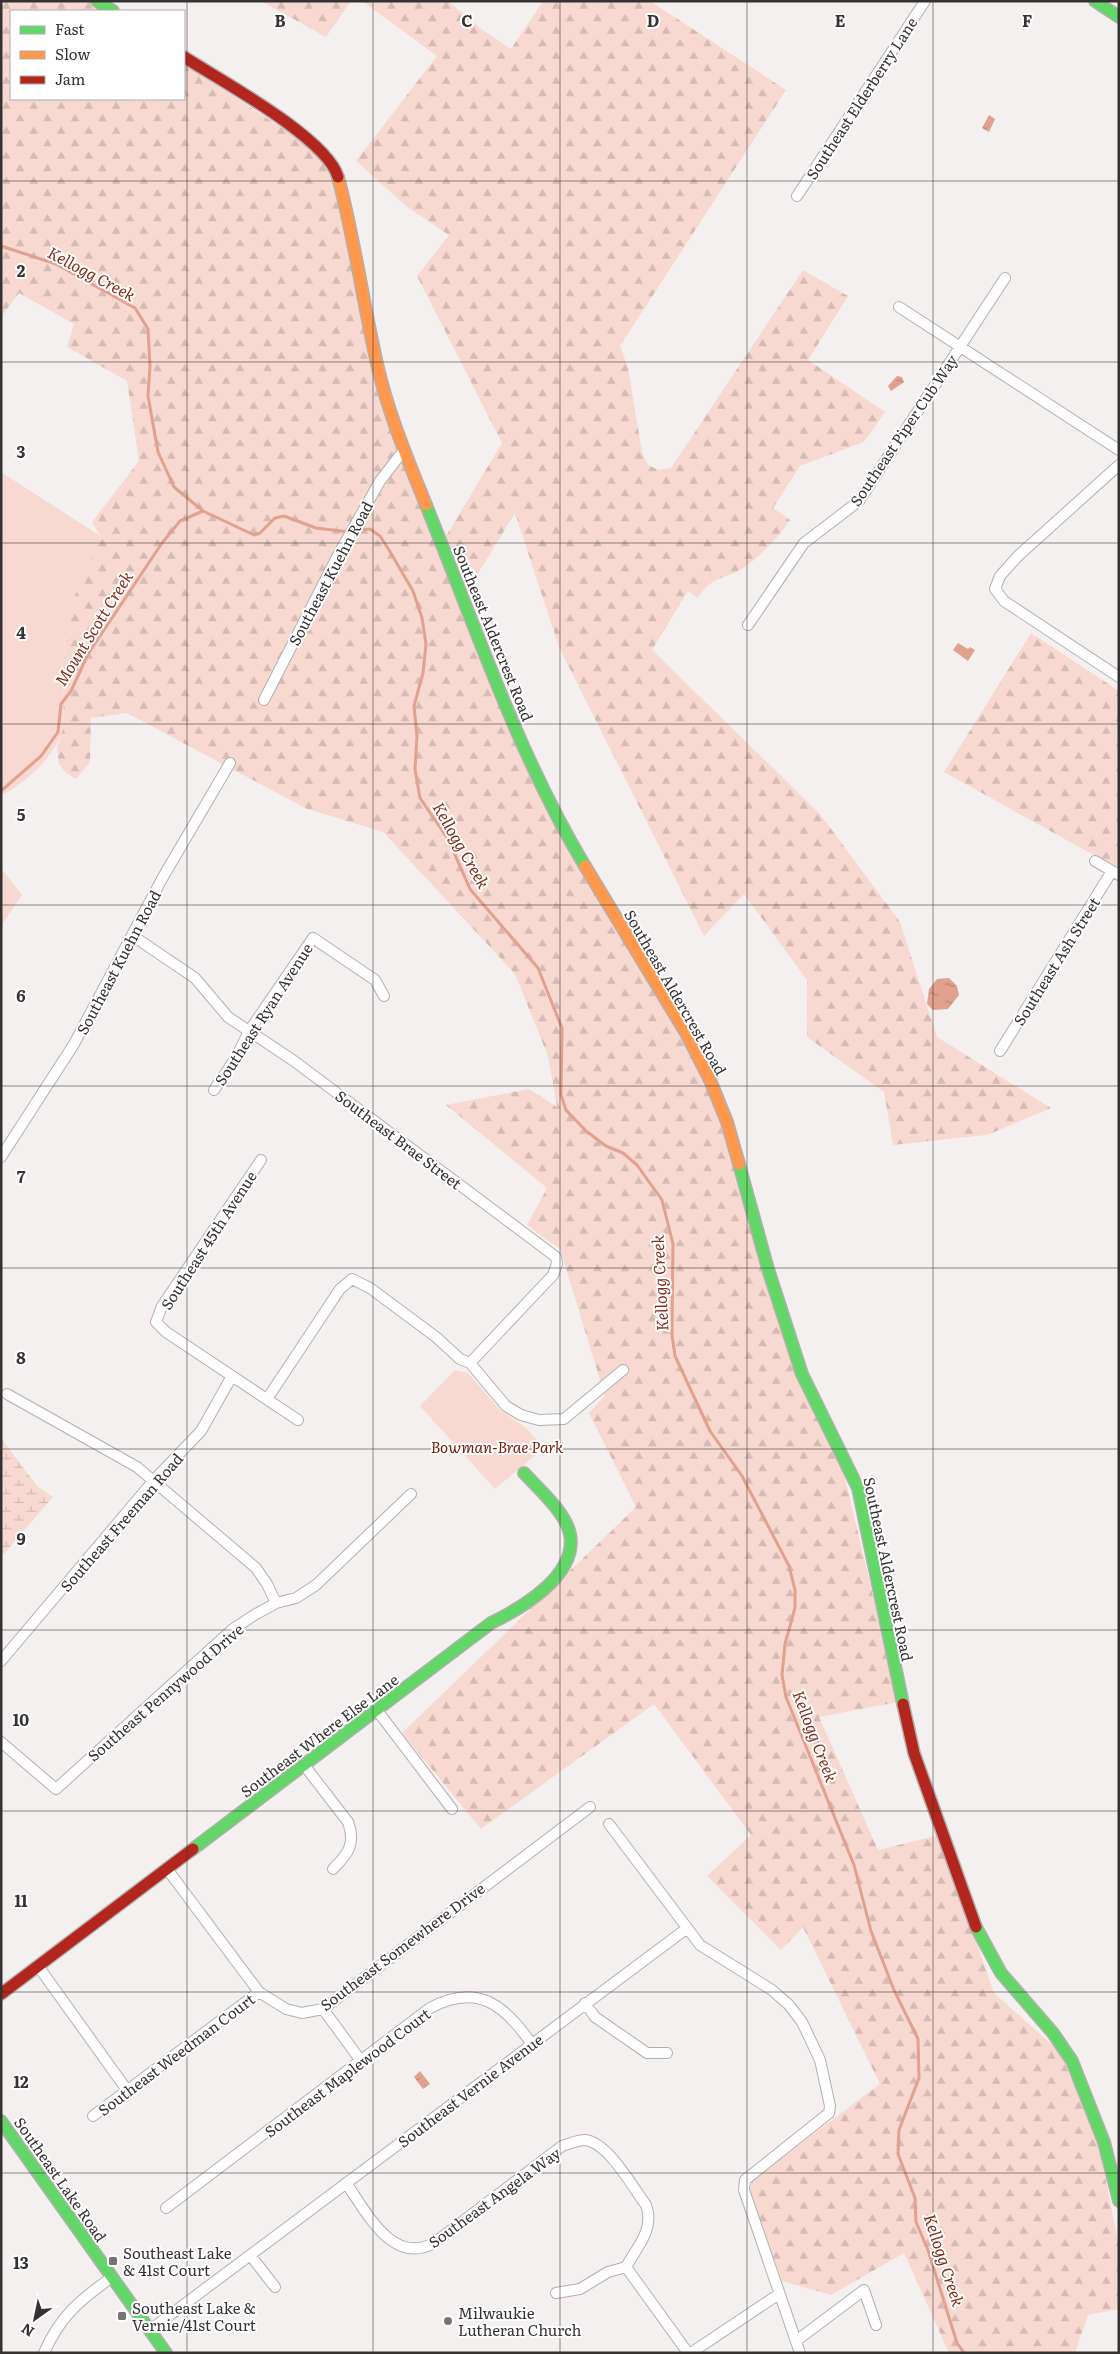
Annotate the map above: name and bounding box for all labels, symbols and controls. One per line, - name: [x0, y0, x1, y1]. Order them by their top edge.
- text: B: [274, 8, 286, 32]
- text: C: [461, 8, 473, 32]
- text: D: [647, 8, 659, 32]
- text: F: [1022, 8, 1032, 32]
- legend: [10, 10, 185, 100]
- street label: Southeast Elderberry Lane: [802, 14, 920, 182]
- text: Fast: [55, 17, 84, 40]
- text: Slow: [55, 42, 90, 65]
- text: Jam: [55, 67, 86, 90]
- water label: Kellogg Creek: [44, 240, 140, 306]
- text: 2: [17, 258, 26, 282]
- street label: Southeast Piper Cub Way: [843, 349, 963, 511]
- text: 3: [17, 439, 26, 463]
- street label: Southeast Kuehn Road: [282, 497, 378, 649]
- street label: Southeast Aldercrest Road: [448, 542, 540, 724]
- water label: Mount Scott Creek: [48, 566, 138, 690]
- text: 4: [16, 620, 26, 644]
- water label: Kellogg Creek: [428, 797, 497, 893]
- text: 5: [17, 802, 26, 826]
- street label: Southeast Kuehn Road: [70, 886, 166, 1038]
- street label: Southeast Ash Street: [1007, 892, 1105, 1030]
- street label: Southeast Aldercrest Road: [619, 905, 733, 1079]
- street label: Southeast Ryan Avenue: [208, 938, 318, 1090]
- text: 6: [16, 983, 26, 1007]
- street label: Southeast Brae Street: [331, 1084, 467, 1194]
- text: 7: [17, 1164, 26, 1188]
- street label: Southeast 45th Avenue: [154, 1166, 262, 1314]
- water label: Kellogg Creek: [644, 1234, 674, 1332]
- text: 8: [16, 1345, 26, 1369]
- park label: Bowman-Brae Park: [431, 1435, 564, 1458]
- street label: Southeast Freeman Road: [54, 1448, 188, 1596]
- street label: Southeast Aldercrest Road: [858, 1475, 920, 1663]
- text: 9: [16, 1526, 26, 1550]
- street label: Southeast Pennywood Drive: [82, 1618, 248, 1766]
- street label: Southeast Where Else Lane: [235, 1668, 403, 1802]
- water label: Kellogg Creek: [788, 1687, 845, 1785]
- text: 10: [13, 1707, 29, 1731]
- street label: Southeast Somewhere Drive: [315, 1876, 489, 2016]
- text: 11: [14, 1888, 28, 1912]
- street label: Southeast Weedman Court: [93, 1987, 259, 2121]
- street label: Southeast Maplewood Court: [259, 2002, 435, 2142]
- street label: Southeast Vernie Avenue: [392, 2027, 548, 2152]
- text: 12: [13, 2069, 29, 2093]
- street label: Southeast Lake Road: [9, 2112, 113, 2246]
- street label: Southeast Angela Way: [423, 2141, 565, 2253]
- water label: Kellogg Creek: [919, 2211, 971, 2310]
- place label: Southeast Lake & 41st Court: [123, 2241, 232, 2281]
- text: 13: [13, 2250, 29, 2274]
- marker: Southeast Lake & 41st Court: [107, 2255, 119, 2267]
- north arrow: [10, 2294, 60, 2344]
- place label: Southeast Lake & Vernie/41st Court: [132, 2296, 256, 2336]
- place label: Milwaukie Lutheran Church: [458, 2301, 582, 2341]
- marker: Southeast Lake & Vernie/41st Court: [116, 2310, 128, 2322]
- marker: Milwaukie Lutheran Church: [442, 2315, 454, 2327]
- text: N: [17, 2319, 38, 2342]

